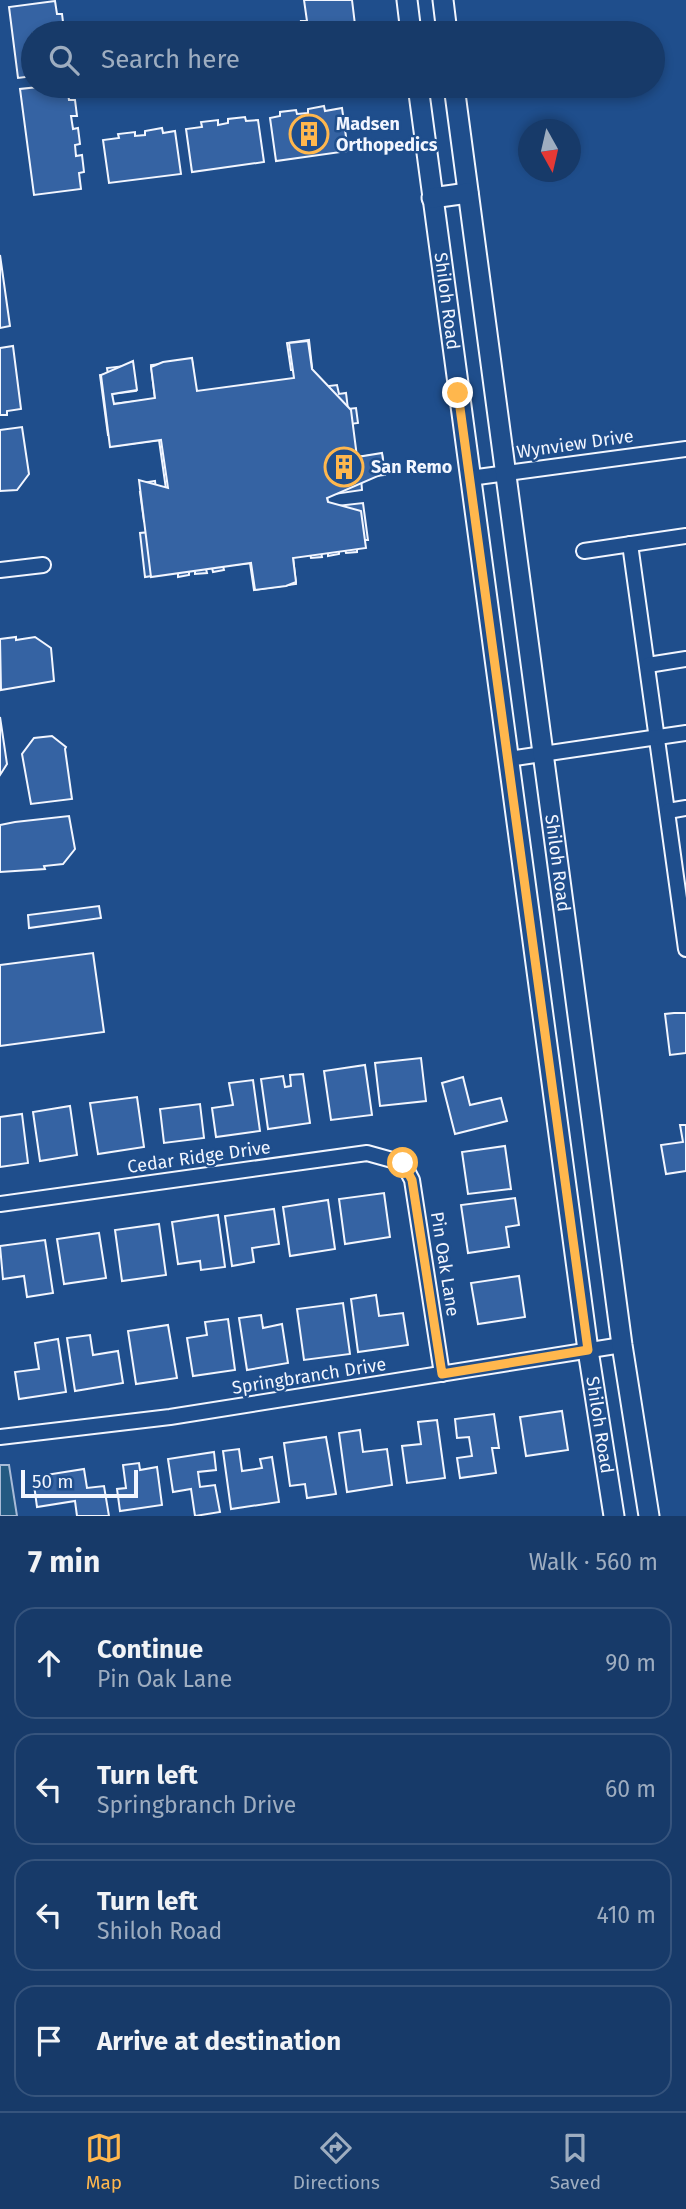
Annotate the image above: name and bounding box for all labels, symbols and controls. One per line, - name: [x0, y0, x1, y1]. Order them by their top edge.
- search box: [21, 21, 665, 98]
- icon: search: [45, 41, 83, 79]
- text: Search here: [101, 44, 240, 75]
- building icon: Madsen Orthopedics: [288, 113, 330, 155]
- place label: Madsen Orthopedics: [336, 113, 438, 156]
- north arrow: [518, 119, 581, 182]
- street label: Shiloh Road: [429, 251, 464, 351]
- route end: [442, 377, 473, 408]
- street label: Wynview Drive: [515, 425, 635, 463]
- building icon: San Remo: [323, 446, 365, 488]
- place label: San Remo: [371, 456, 452, 478]
- street label: Shiloh Road: [540, 813, 575, 913]
- street label: Cedar Ridge Drive: [126, 1136, 272, 1178]
- route start: [387, 1147, 418, 1178]
- street label: Pin Oak Lane: [426, 1210, 464, 1318]
- street label: Springbranch Drive: [230, 1353, 388, 1399]
- street label: Shiloh Road: [581, 1375, 618, 1475]
- scale bar: [21, 1467, 138, 1499]
- text: 50 m: [32, 1470, 73, 1493]
- text: 7 min: [28, 1544, 100, 1580]
- text: Walk · 560 m: [529, 1548, 658, 1576]
- text: Continue: [97, 1634, 203, 1665]
- icon: ahead: [30, 1644, 68, 1682]
- text: 90 m: [605, 1649, 656, 1677]
- text: Pin Oak Lane: [97, 1665, 232, 1693]
- text: Turn left: [97, 1760, 198, 1791]
- icon: left: [30, 1770, 68, 1808]
- text: 60 m: [605, 1775, 656, 1803]
- text: Springbranch Drive: [97, 1791, 296, 1819]
- text: Turn left: [97, 1886, 198, 1917]
- icon: left: [30, 1896, 68, 1934]
- text: 410 m: [596, 1901, 656, 1929]
- text: Shiloh Road: [97, 1917, 222, 1945]
- icon: arrive: [30, 2022, 68, 2060]
- text: Arrive at destination: [97, 2026, 341, 2057]
- tab: Map: [85, 2129, 123, 2194]
- tab: Directions: [293, 2129, 380, 2194]
- tab: Saved: [550, 2129, 601, 2194]

